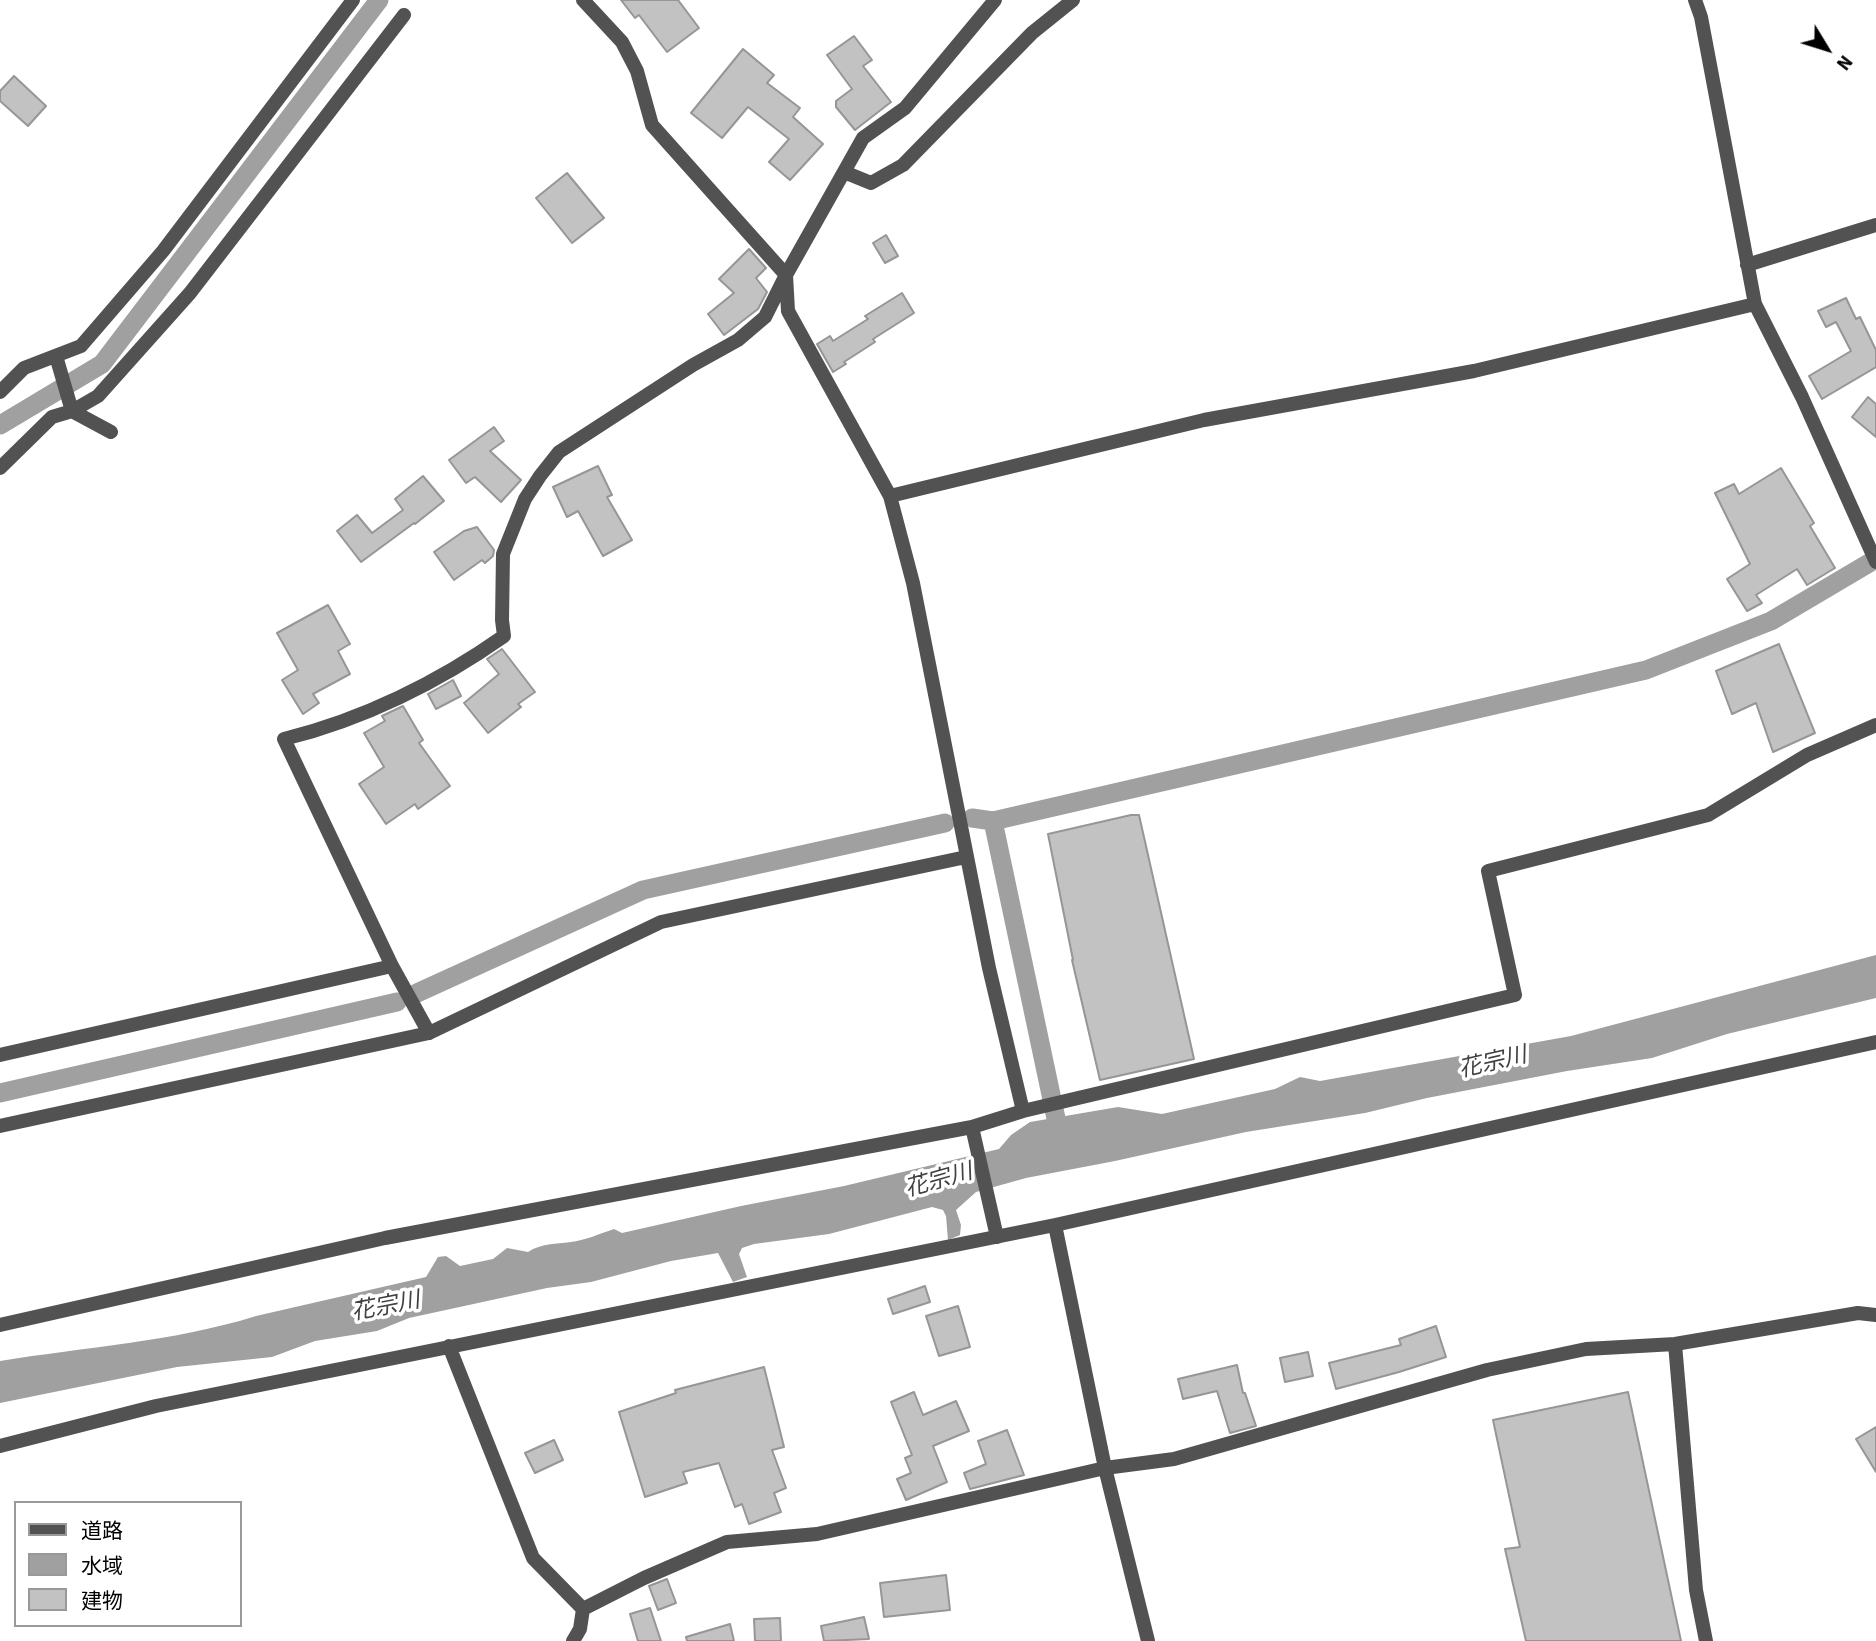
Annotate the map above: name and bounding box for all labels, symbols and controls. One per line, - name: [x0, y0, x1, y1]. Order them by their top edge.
- north arrow: [1792, 14, 1862, 84]
- text: N: [1829, 49, 1858, 76]
- water label: 花宗川: [1456, 1043, 1530, 1085]
- water label: 花宗川: [902, 1159, 976, 1205]
- water label: 花宗川: [350, 1288, 422, 1328]
- legend: [14, 1501, 242, 1627]
- text: 道路: [81, 1516, 123, 1546]
- text: 水域: [81, 1551, 123, 1581]
- text: 建物: [81, 1586, 123, 1616]

